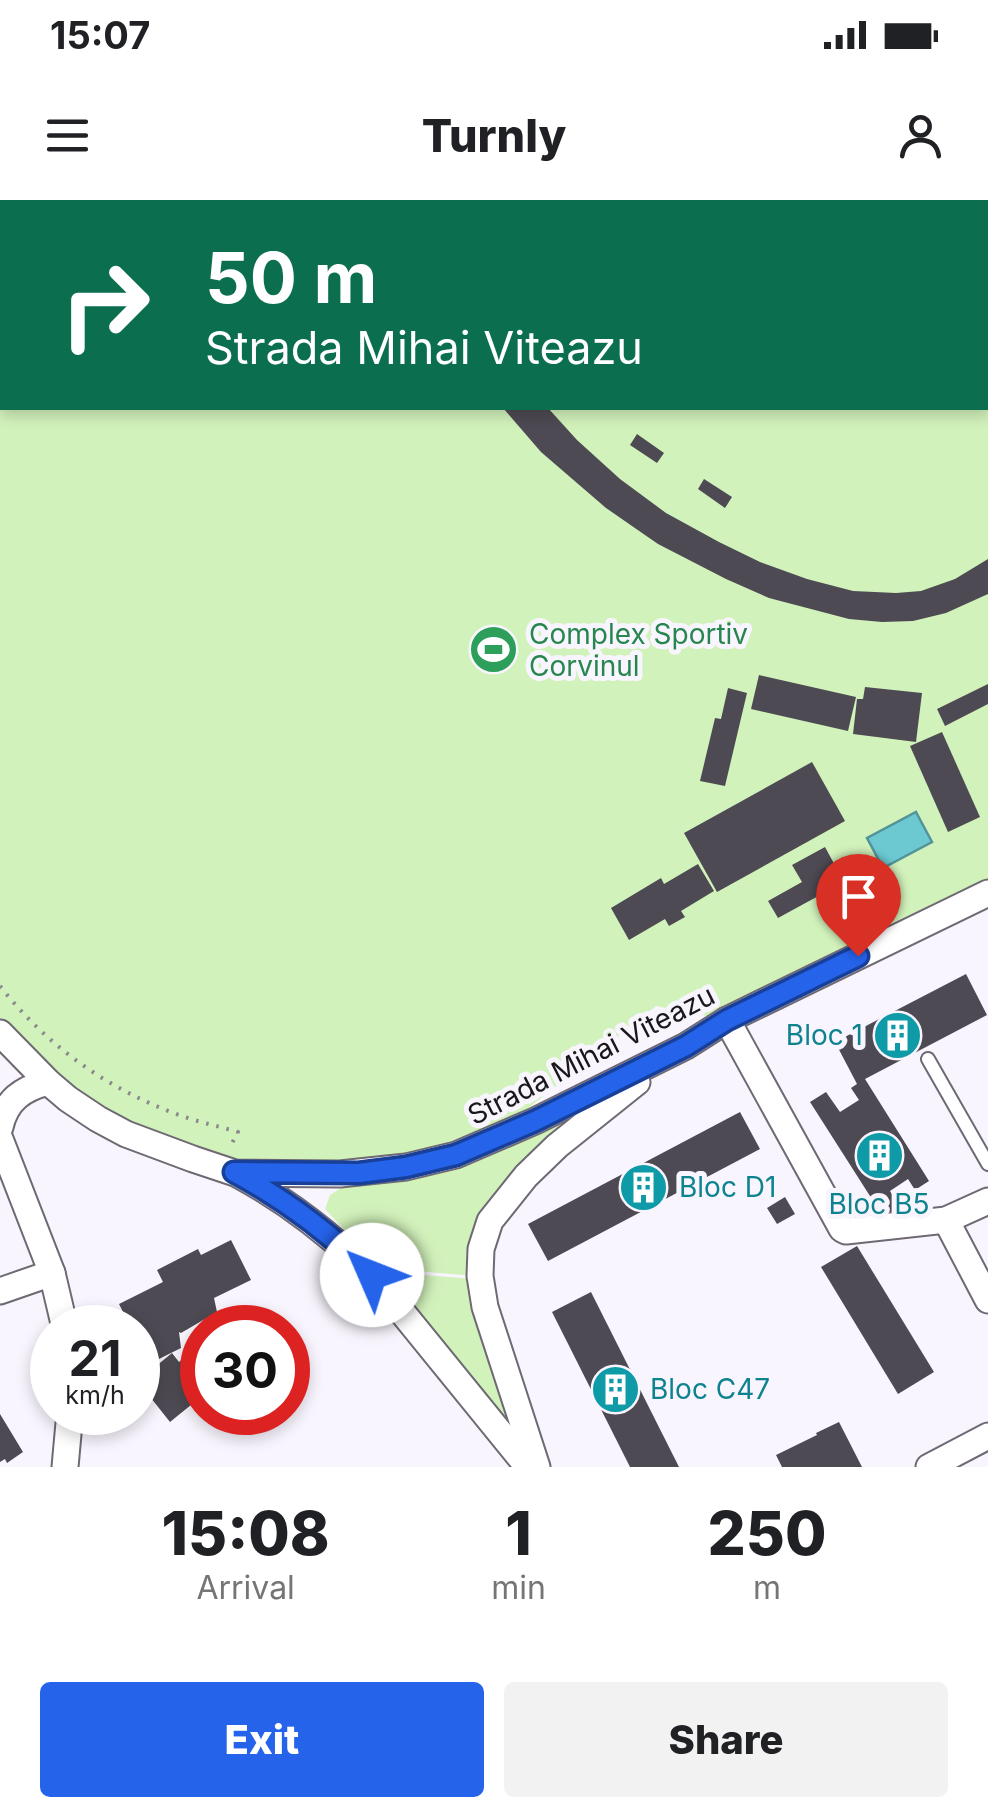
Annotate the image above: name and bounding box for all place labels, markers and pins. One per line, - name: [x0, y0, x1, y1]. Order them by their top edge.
- place label: Complex Sportiv Corvinul: [529, 617, 748, 683]
- sports icon: Complex Sportiv Corvinul: [468, 624, 520, 676]
- pin: [816, 854, 901, 957]
- building icon: Bloc 1: [872, 1009, 924, 1061]
- place label: Bloc 1: [786, 1018, 863, 1052]
- building icon: Bloc B5: [853, 1130, 905, 1182]
- building icon: Bloc D1: [618, 1161, 670, 1213]
- place label: Bloc D1: [679, 1170, 776, 1204]
- place label: Bloc B5: [828, 1187, 930, 1221]
- building icon: Bloc C47: [589, 1363, 641, 1415]
- place label: Bloc C47: [650, 1372, 770, 1406]

